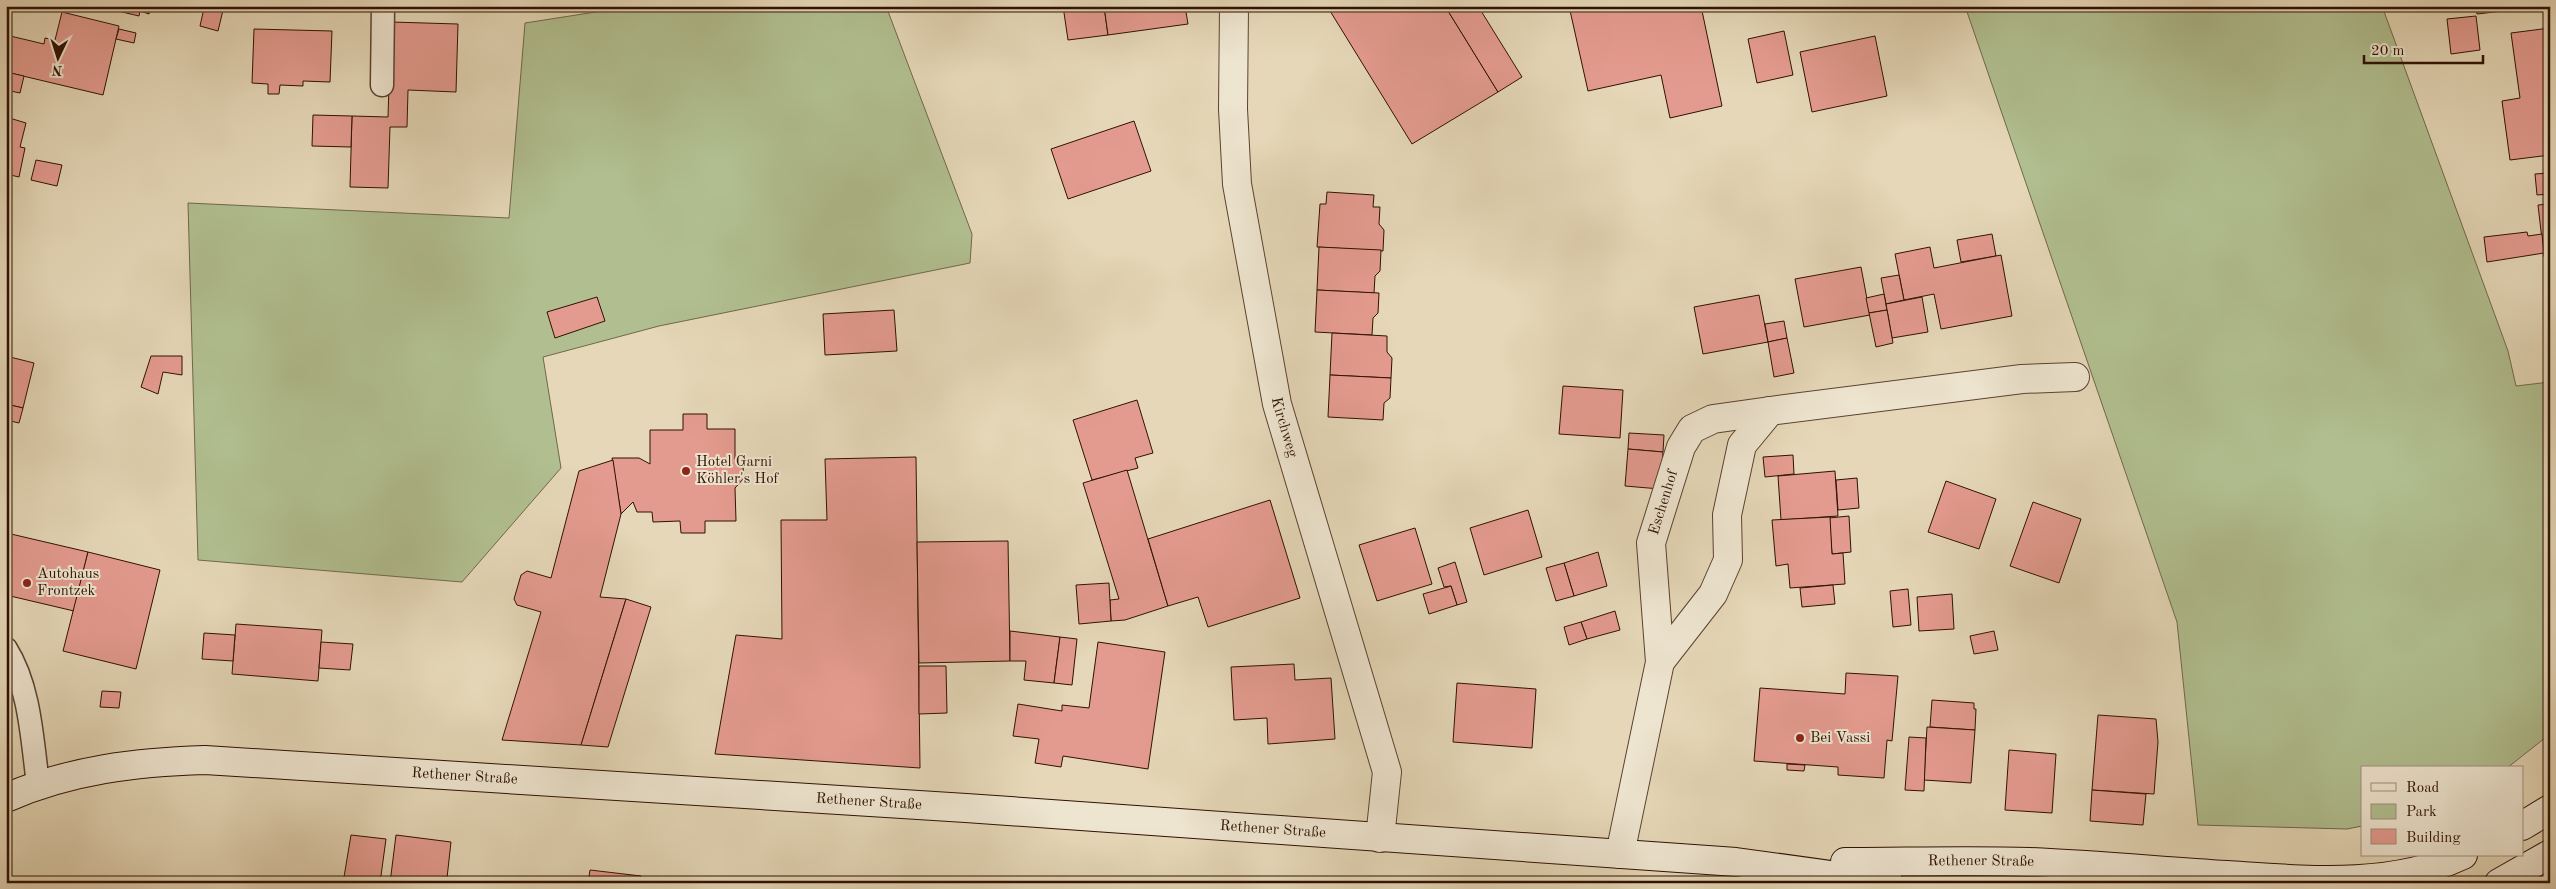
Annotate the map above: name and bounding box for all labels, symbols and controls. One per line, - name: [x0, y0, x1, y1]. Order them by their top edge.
- north arrow: [32, 32, 82, 82]
- scale bar: [2364, 32, 2482, 64]
- text: 20 m: [2371, 44, 2405, 59]
- text: N: [51, 63, 63, 77]
- street label: Kirchweg: [1268, 396, 1300, 459]
- place label: Hotel Garni Köhler's Hof: [696, 455, 780, 487]
- marker: Hotel Garni Köhler's Hof: [680, 465, 692, 477]
- street label: Eschenhof: [1647, 467, 1681, 537]
- place label: Autohaus Frontzek: [37, 567, 99, 599]
- marker: Autohaus Frontzek: [21, 577, 33, 589]
- place label: Bei Vassi: [1810, 731, 1870, 746]
- marker: Bei Vassi: [1794, 732, 1806, 744]
- street label: Rethener Straße: [411, 766, 518, 787]
- legend: [2361, 766, 2524, 856]
- text: Road: [2406, 781, 2440, 796]
- street label: Rethener Straße: [815, 791, 922, 813]
- text: Park: [2406, 805, 2437, 820]
- street label: Rethener Straße: [1219, 818, 1326, 841]
- text: Building: [2406, 831, 2461, 846]
- street label: Rethener Straße: [1928, 854, 2035, 870]

